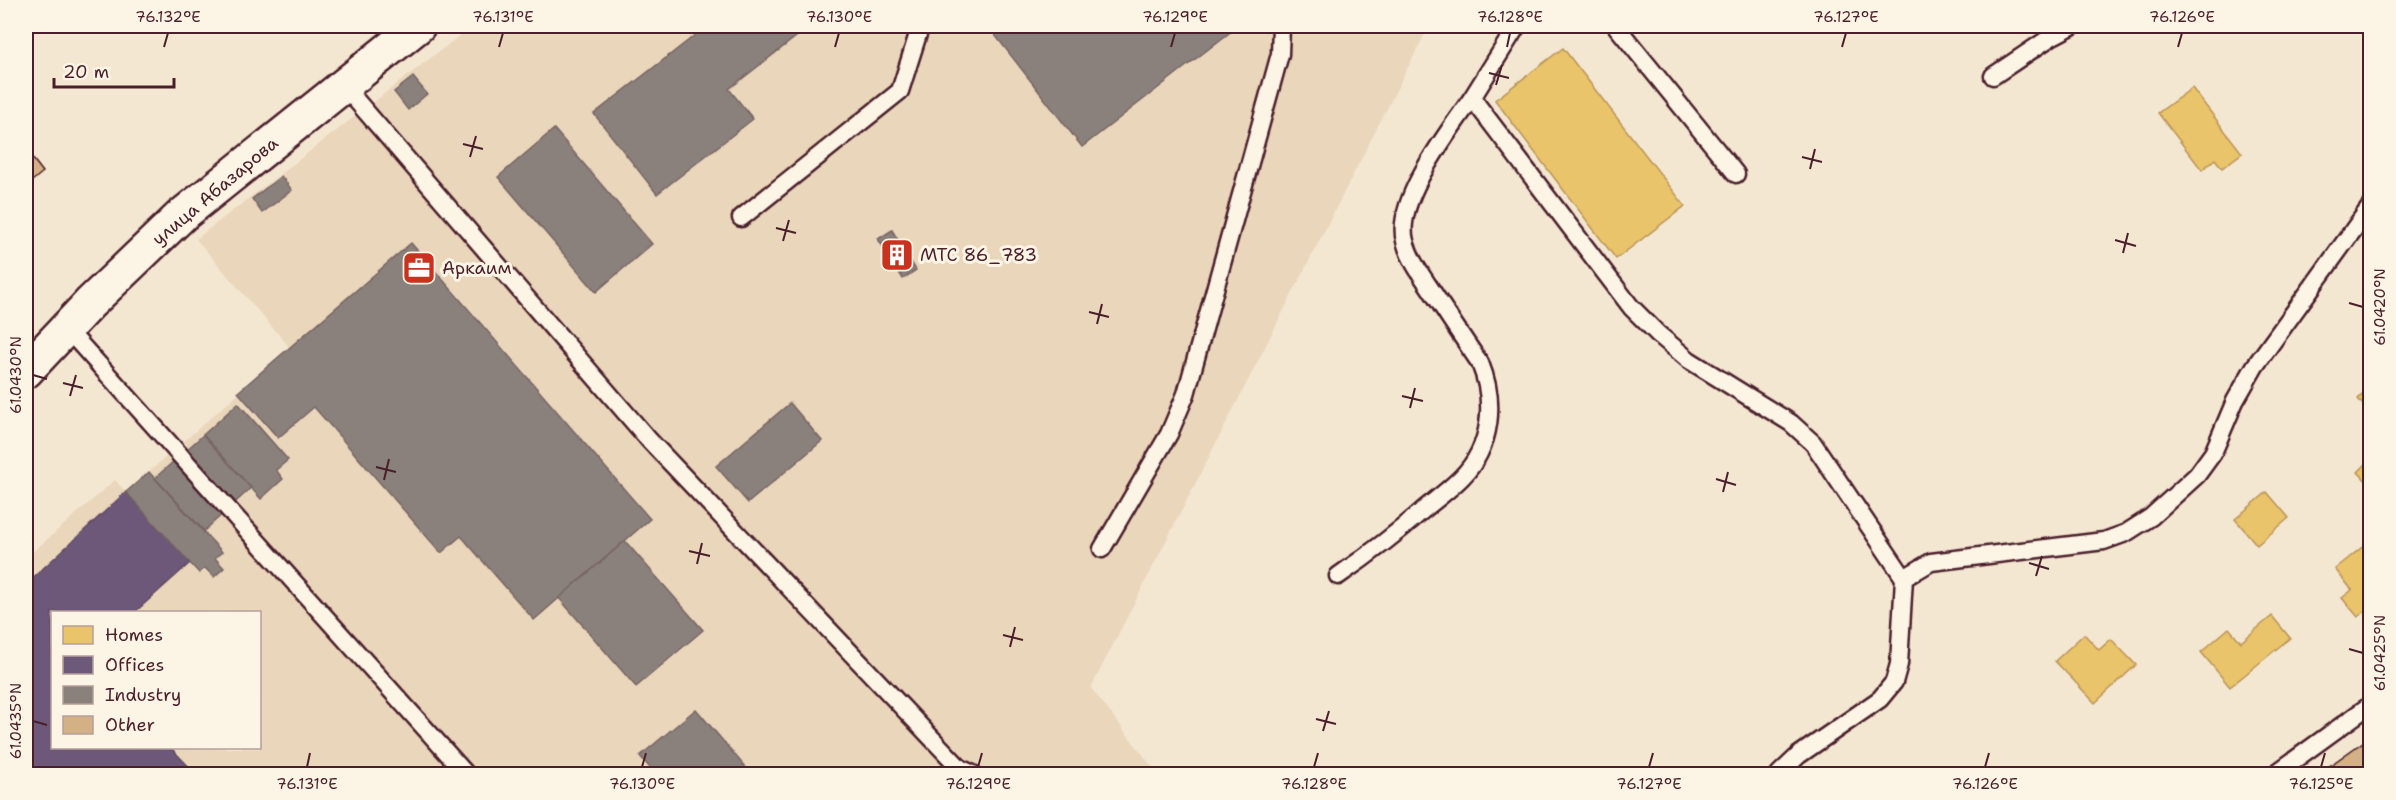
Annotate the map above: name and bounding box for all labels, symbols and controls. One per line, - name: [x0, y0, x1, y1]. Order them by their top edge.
- text: 76.132°E: [135, 7, 201, 27]
- text: 76.131°E: [472, 7, 534, 27]
- text: 76.130°E: [806, 7, 872, 27]
- text: 76.129°E: [1142, 7, 1208, 27]
- text: 76.128°E: [1477, 7, 1543, 27]
- text: 76.127°E: [1813, 7, 1879, 27]
- text: 76.126°E: [2149, 7, 2215, 27]
- scale bar: [54, 51, 174, 89]
- text: 20 m: [63, 60, 109, 84]
- street label: улица Абазарова: [147, 131, 283, 251]
- building icon: МТС 86_783: [879, 237, 915, 273]
- place label: МТС 86_783: [920, 243, 1037, 267]
- office icon: Аркаим: [401, 250, 437, 286]
- place label: Аркаим: [442, 256, 512, 280]
- text: 61.0420°N: [2370, 268, 2390, 346]
- text: 61.0430°N: [6, 336, 26, 414]
- legend: [51, 611, 261, 749]
- text: 61.0425°N: [2370, 615, 2390, 691]
- text: Homes: [105, 623, 163, 647]
- text: Offices: [105, 653, 164, 677]
- text: 61.0435°N: [6, 683, 26, 759]
- text: Industry: [105, 683, 181, 707]
- text: Other: [105, 713, 155, 737]
- text: 76.131°E: [276, 774, 338, 794]
- text: 76.130°E: [609, 774, 675, 794]
- text: 76.129°E: [945, 774, 1011, 794]
- text: 76.128°E: [1281, 774, 1347, 794]
- text: 76.127°E: [1616, 774, 1682, 794]
- text: 76.126°E: [1952, 774, 2018, 794]
- text: 76.125°E: [2289, 774, 2353, 794]

